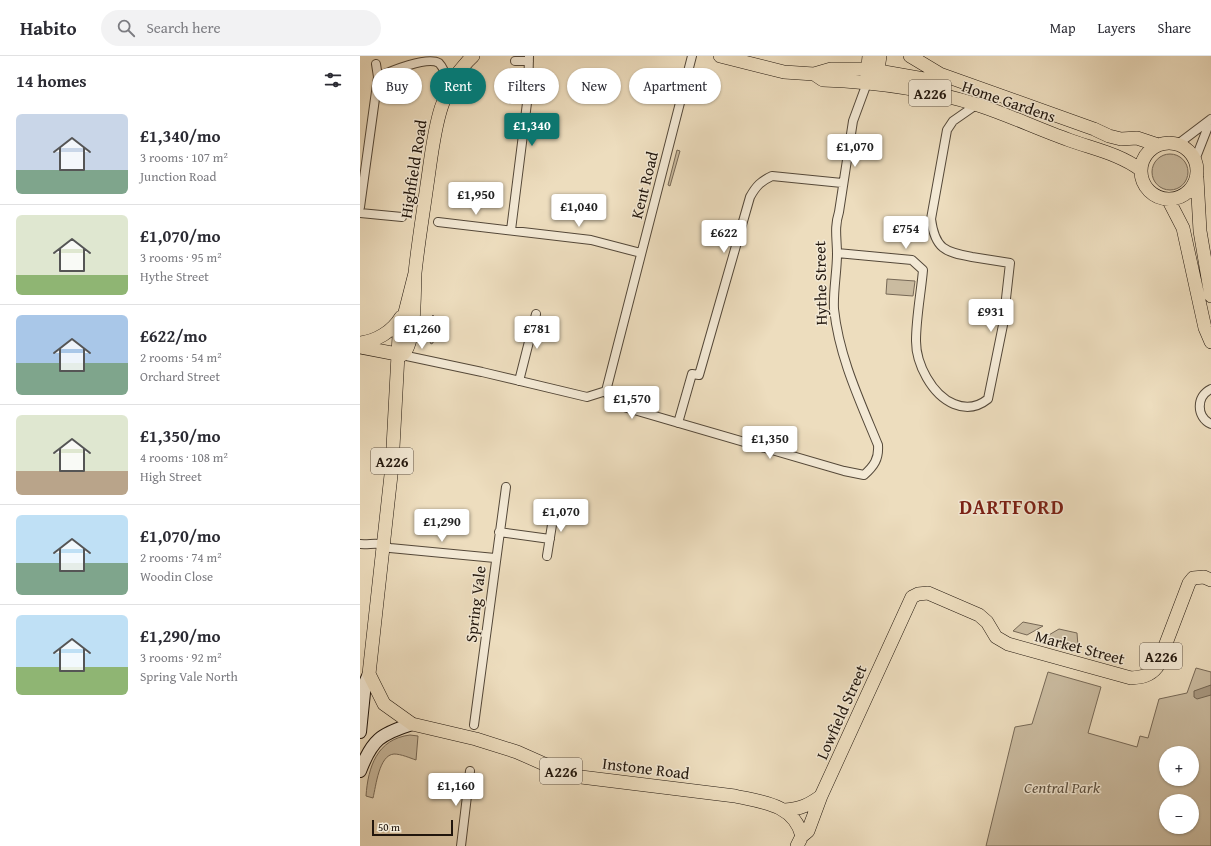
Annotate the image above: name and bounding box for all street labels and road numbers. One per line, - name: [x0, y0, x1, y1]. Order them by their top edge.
- street label: Home Gardens: [959, 74, 1059, 128]
- road number: A226: [909, 80, 951, 106]
- street label: Highfield Road: [393, 118, 433, 220]
- street label: Kent Road: [624, 148, 664, 221]
- street label: Hythe Street: [807, 240, 833, 326]
- road number: A226: [371, 448, 413, 474]
- street label: Spring Vale: [458, 564, 492, 644]
- street label: Market Street: [1032, 623, 1128, 671]
- road number: A226: [1140, 643, 1182, 669]
- street label: Lowfield Street: [809, 661, 873, 763]
- street label: Instone Road: [601, 751, 691, 785]
- road number: A226: [540, 758, 582, 784]

